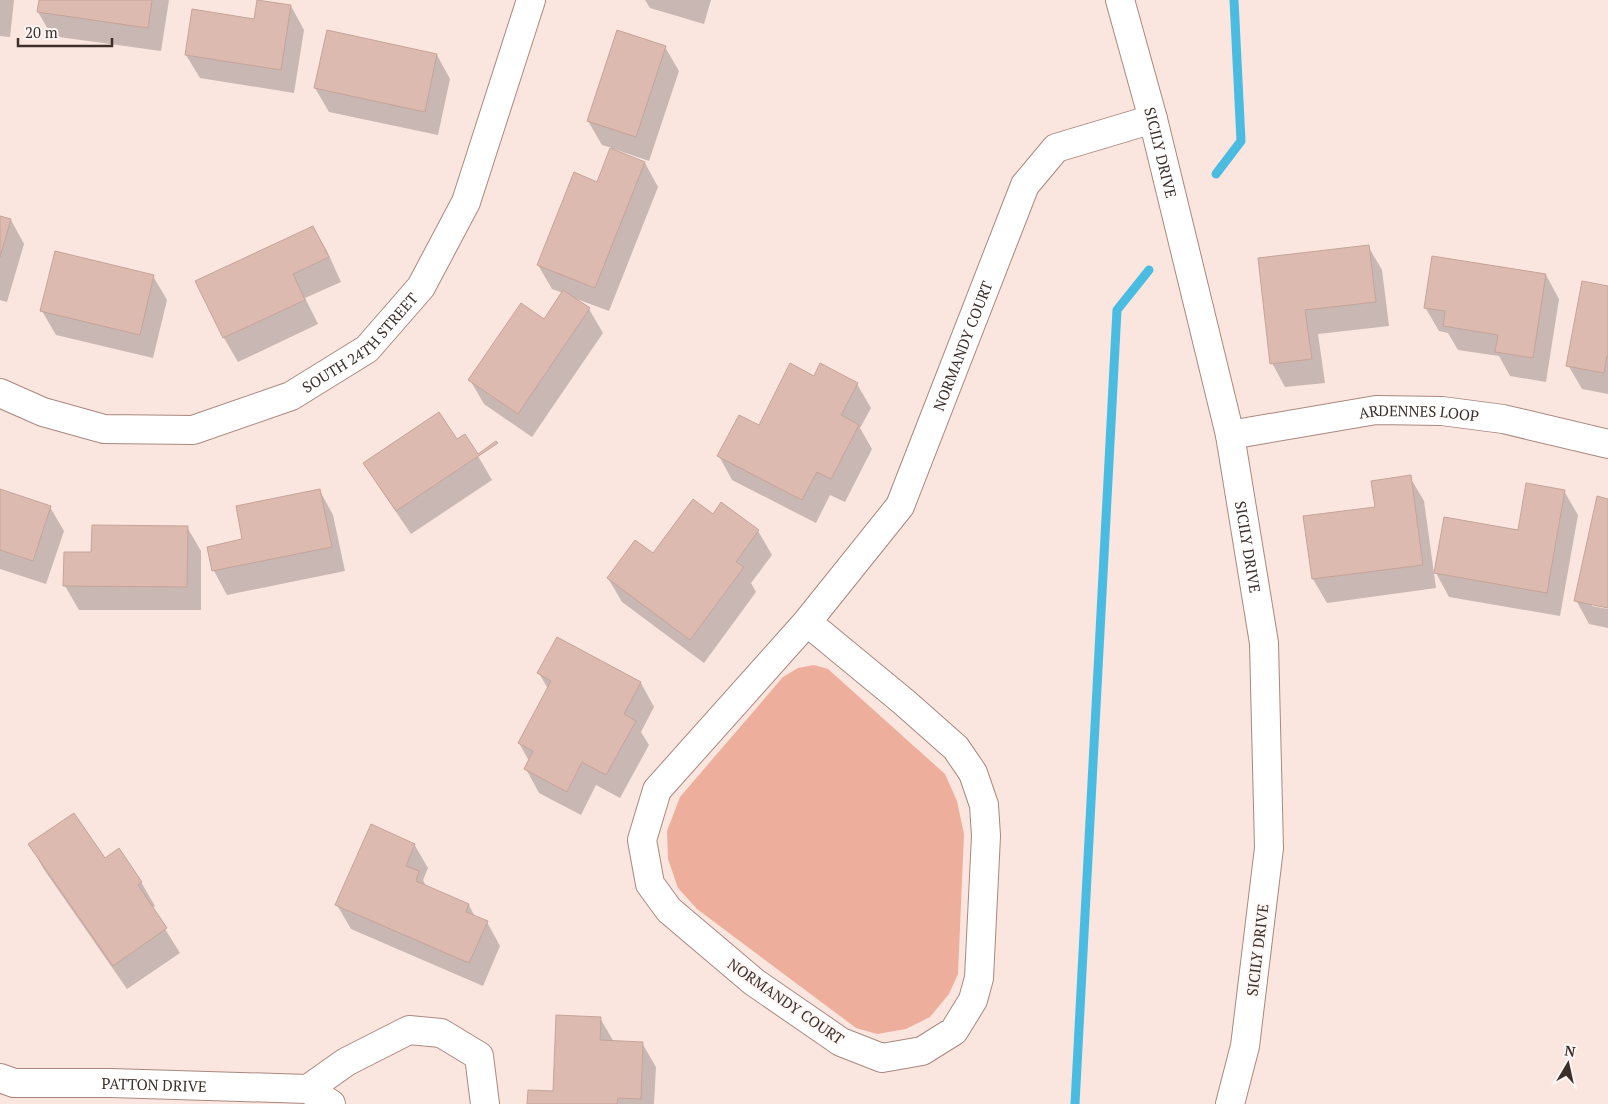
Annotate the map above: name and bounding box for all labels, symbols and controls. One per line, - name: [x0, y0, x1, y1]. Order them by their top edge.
- scale bar: [18, 15, 111, 47]
- text: 20 m: [25, 22, 58, 42]
- street label: SICILY DRIVE: [1140, 105, 1182, 200]
- street label: NORMANDY COURT: [928, 278, 997, 414]
- street label: SOUTH 24TH STREET: [298, 288, 422, 397]
- street label: ARDENNES LOOP: [1357, 400, 1480, 426]
- street label: SICILY DRIVE: [1231, 499, 1266, 594]
- street label: SICILY DRIVE: [1241, 903, 1273, 997]
- street label: NORMANDY COURT: [724, 953, 848, 1049]
- north arrow: [1543, 1039, 1593, 1089]
- text: N: [1563, 1040, 1577, 1061]
- street label: PATTON DRIVE: [101, 1073, 207, 1096]

